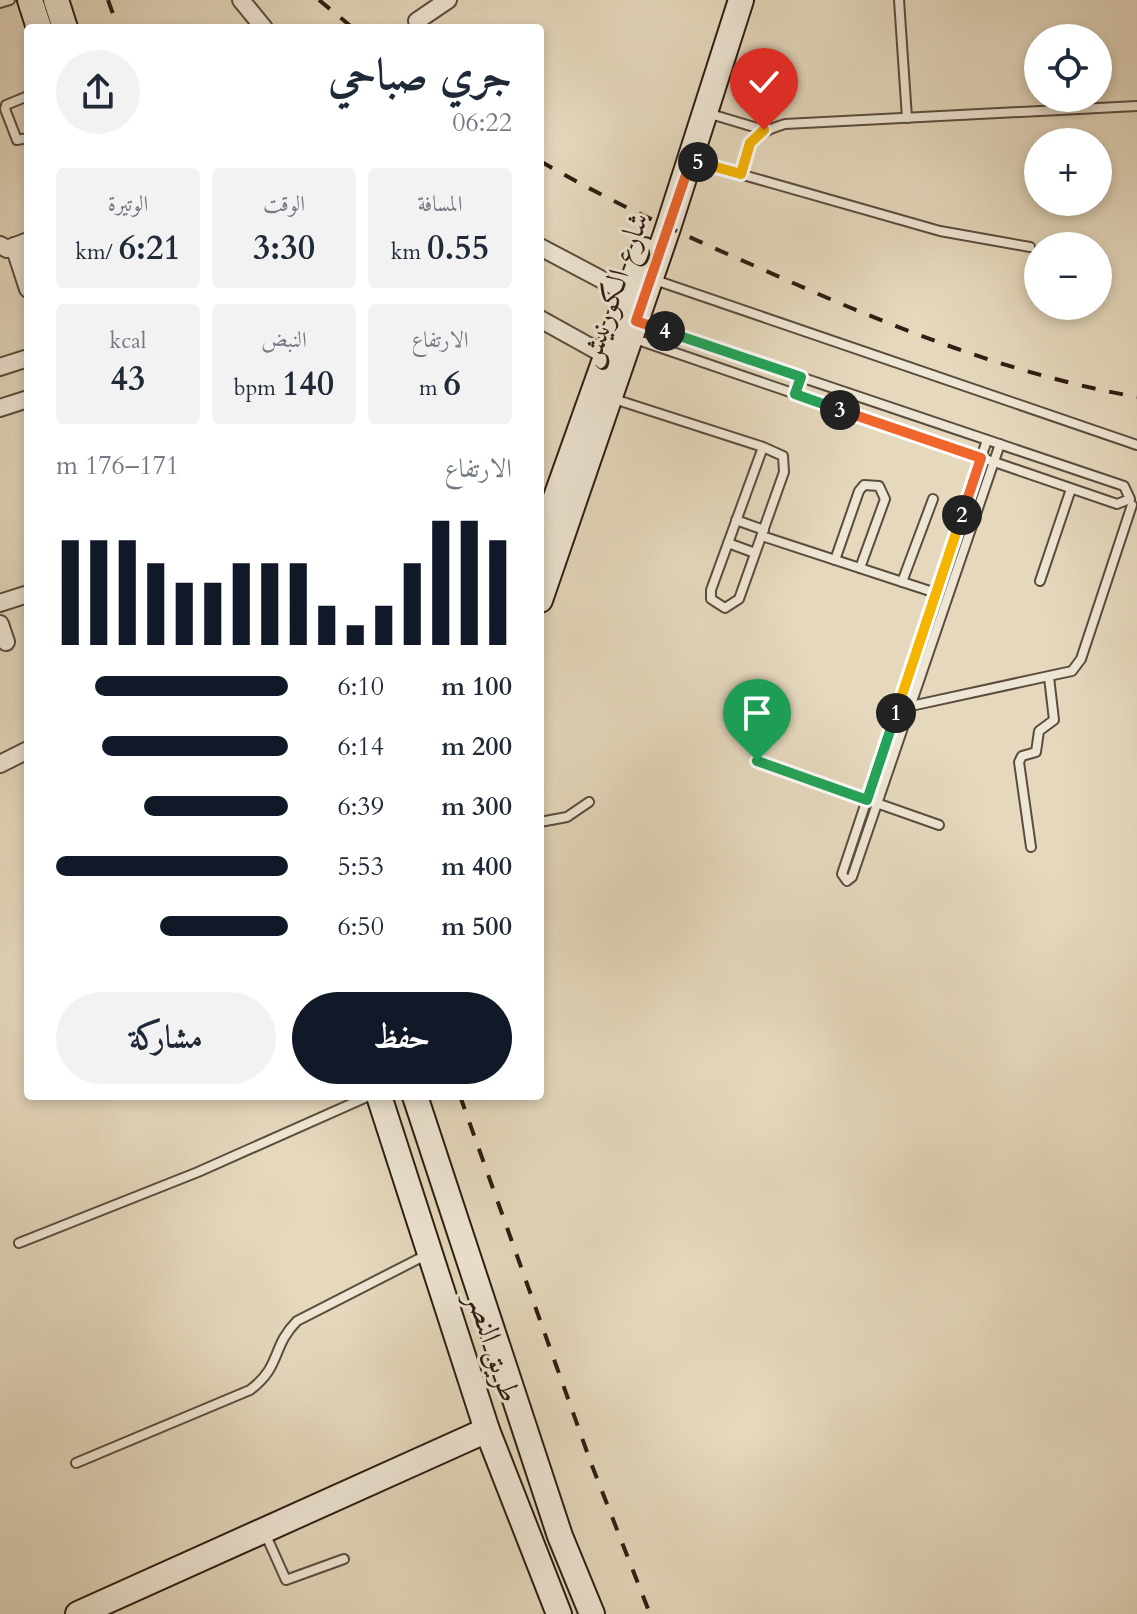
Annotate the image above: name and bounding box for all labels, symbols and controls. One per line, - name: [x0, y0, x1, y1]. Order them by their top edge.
- map controls: [1024, 24, 1112, 320]
- button: locate: [1024, 24, 1112, 112]
- text: جري صباحي: [328, 45, 512, 105]
- pin: [730, 48, 798, 130]
- button: share: [56, 50, 140, 134]
- icon: check: [742, 60, 786, 104]
- text: 06:22: [452, 105, 512, 140]
- button: +: [1024, 128, 1112, 216]
- pin: 5: [678, 142, 718, 182]
- text: 5: [692, 147, 704, 177]
- text: الوتيرة: [108, 189, 148, 219]
- text: الوقت: [263, 189, 305, 219]
- text: المسافة: [418, 189, 462, 219]
- street label: شارع الكورنيش: [568, 207, 663, 375]
- text: 6:21: [119, 225, 181, 271]
- text: 3:30: [253, 225, 315, 271]
- text: 0.55: [427, 225, 489, 271]
- button: −: [1024, 232, 1112, 320]
- text: /km: [75, 237, 119, 267]
- text: km: [391, 237, 427, 267]
- pin: 4: [645, 311, 685, 351]
- text: 4: [659, 316, 671, 346]
- text: النبض: [261, 325, 307, 355]
- text: الارتفاع: [411, 325, 469, 355]
- text: kcal: [110, 326, 146, 356]
- text: 43: [111, 356, 145, 402]
- text: 140: [282, 361, 334, 407]
- text: 6: [444, 361, 461, 407]
- text: bpm: [234, 373, 282, 403]
- text: m: [419, 373, 444, 403]
- pin: 3: [820, 390, 860, 430]
- text: 3: [834, 395, 846, 425]
- text: 171–176 m: [56, 448, 179, 483]
- text: الارتفاع: [445, 451, 512, 486]
- pin: 2: [942, 495, 982, 535]
- text: 2: [956, 500, 968, 530]
- text: 6:10: [337, 669, 384, 704]
- text: 100 m: [441, 669, 512, 704]
- pin: [723, 679, 791, 761]
- icon: arrive: [735, 691, 779, 735]
- pin: 1: [876, 693, 916, 733]
- text: 1: [890, 698, 902, 728]
- text: 6:14: [337, 729, 384, 764]
- text: 200 m: [441, 729, 512, 764]
- text: 6:39: [337, 789, 384, 824]
- text: 300 m: [441, 789, 512, 824]
- text: 5:53: [337, 849, 384, 884]
- text: 400 m: [441, 849, 512, 884]
- text: 6:50: [337, 909, 384, 944]
- text: 500 m: [441, 909, 512, 944]
- button: مشاركة: [56, 992, 276, 1084]
- button: حفظ: [292, 992, 512, 1084]
- street label: طريق النصر: [456, 1284, 531, 1408]

